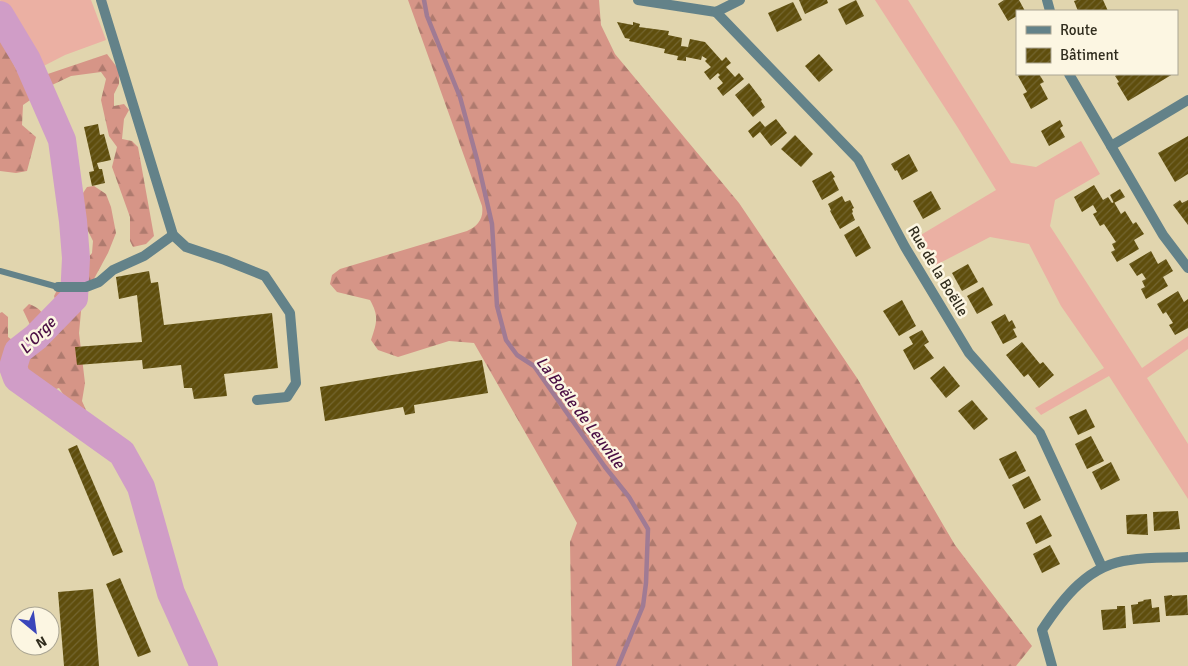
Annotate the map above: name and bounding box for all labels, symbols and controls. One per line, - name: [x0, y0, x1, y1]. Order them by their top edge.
- legend: [1016, 10, 1178, 75]
- text: Route: [1060, 21, 1097, 39]
- text: Bâtiment: [1060, 46, 1119, 64]
- street label: Rue de la Boëlle: [904, 223, 972, 319]
- water label: L'Orge: [15, 312, 61, 359]
- water label: La Boële de Leuville: [532, 353, 629, 473]
- north arrow: [10, 606, 60, 656]
- text: N: [33, 632, 49, 652]

